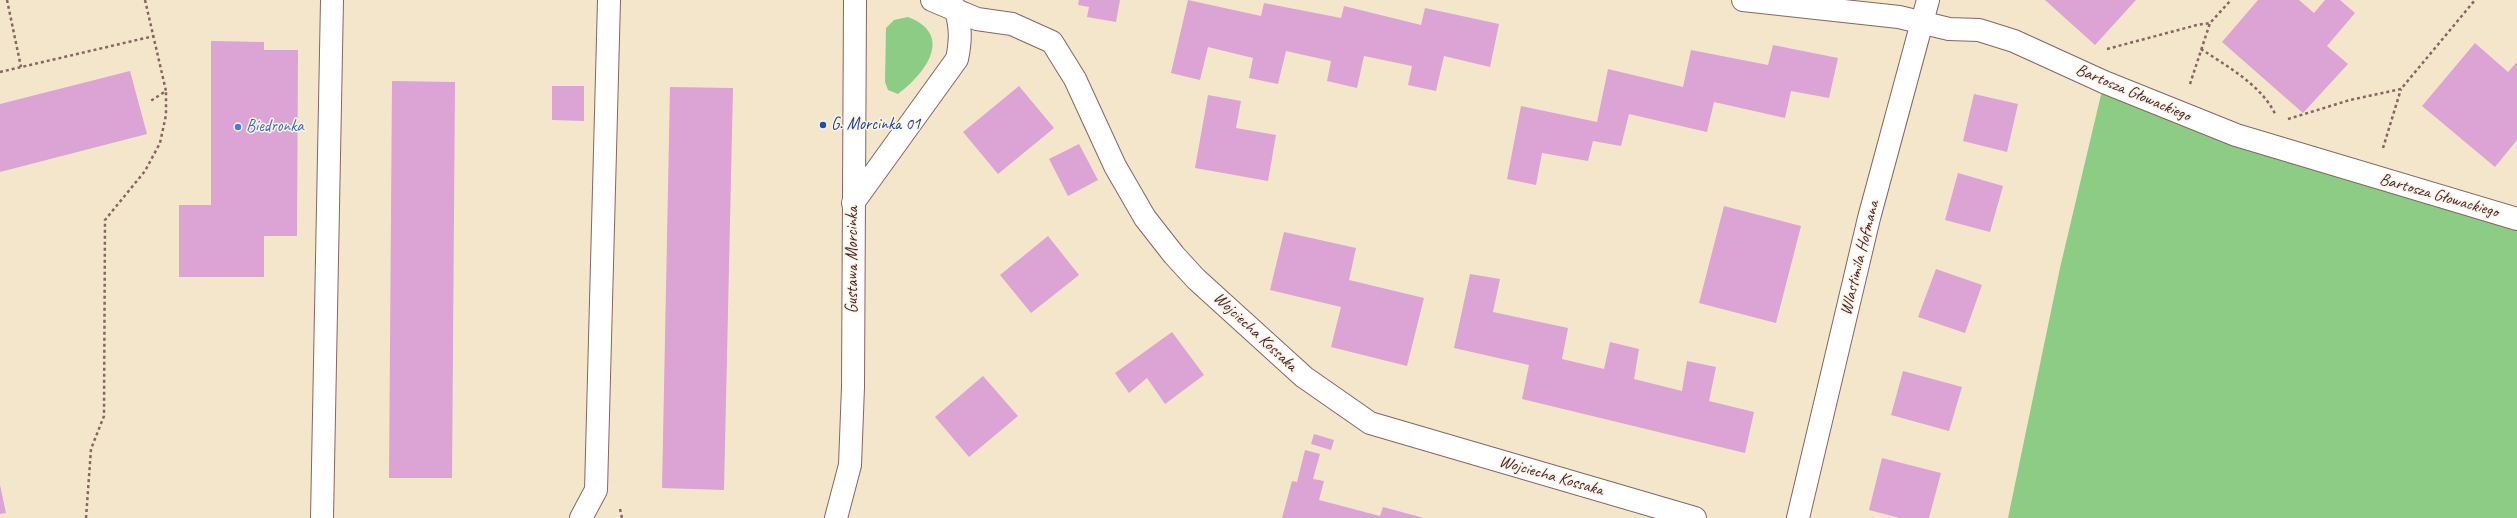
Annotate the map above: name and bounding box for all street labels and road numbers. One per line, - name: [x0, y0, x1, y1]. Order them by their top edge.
- street label: Bartosza Głowackiego: [2073, 60, 2193, 126]
- street label: Bartosza Głowackiego: [2377, 169, 2501, 223]
- street label: Wlastimila Hofmana: [1836, 199, 1884, 317]
- street label: Gustawa Morcinka: [843, 206, 863, 314]
- street label: Wojciecha Kossaka: [1209, 288, 1301, 376]
- street label: Wojciecha Kossaka: [1497, 451, 1605, 501]

